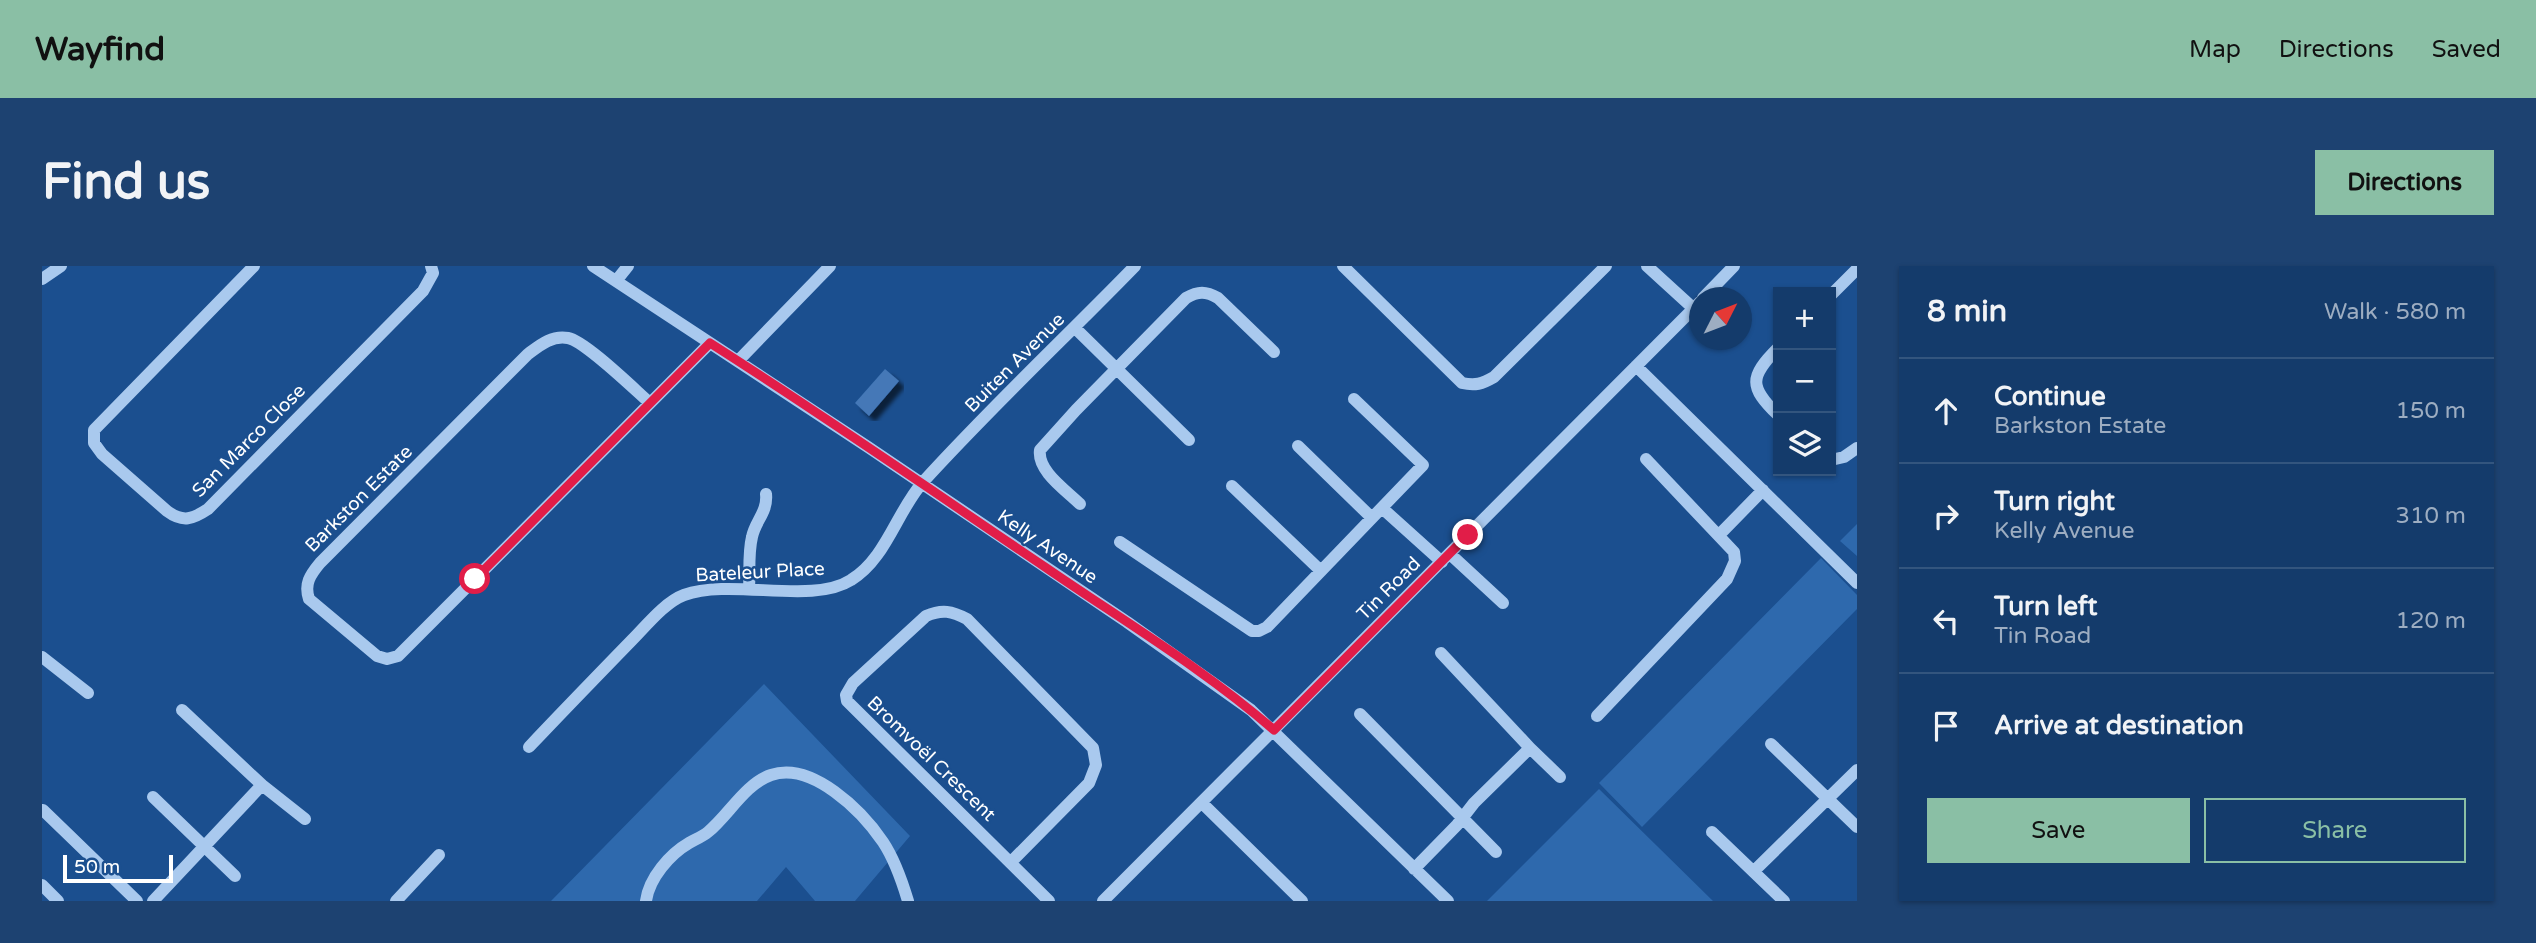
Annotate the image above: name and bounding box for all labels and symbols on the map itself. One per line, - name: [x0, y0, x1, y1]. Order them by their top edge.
- north arrow: [1689, 287, 1752, 350]
- street label: Buiten Avenue: [960, 308, 1069, 417]
- street label: San Marco Close: [188, 380, 310, 502]
- street label: Barkston Estate: [301, 441, 417, 557]
- street label: Kelly Avenue: [993, 505, 1102, 588]
- route end: [1452, 519, 1483, 550]
- street label: Tin Road: [1353, 553, 1425, 625]
- street label: Bateleur Place: [695, 558, 825, 586]
- route start: [459, 563, 490, 594]
- street label: Bromvoël Crescent: [862, 692, 1000, 826]
- scale bar: [63, 852, 173, 884]

